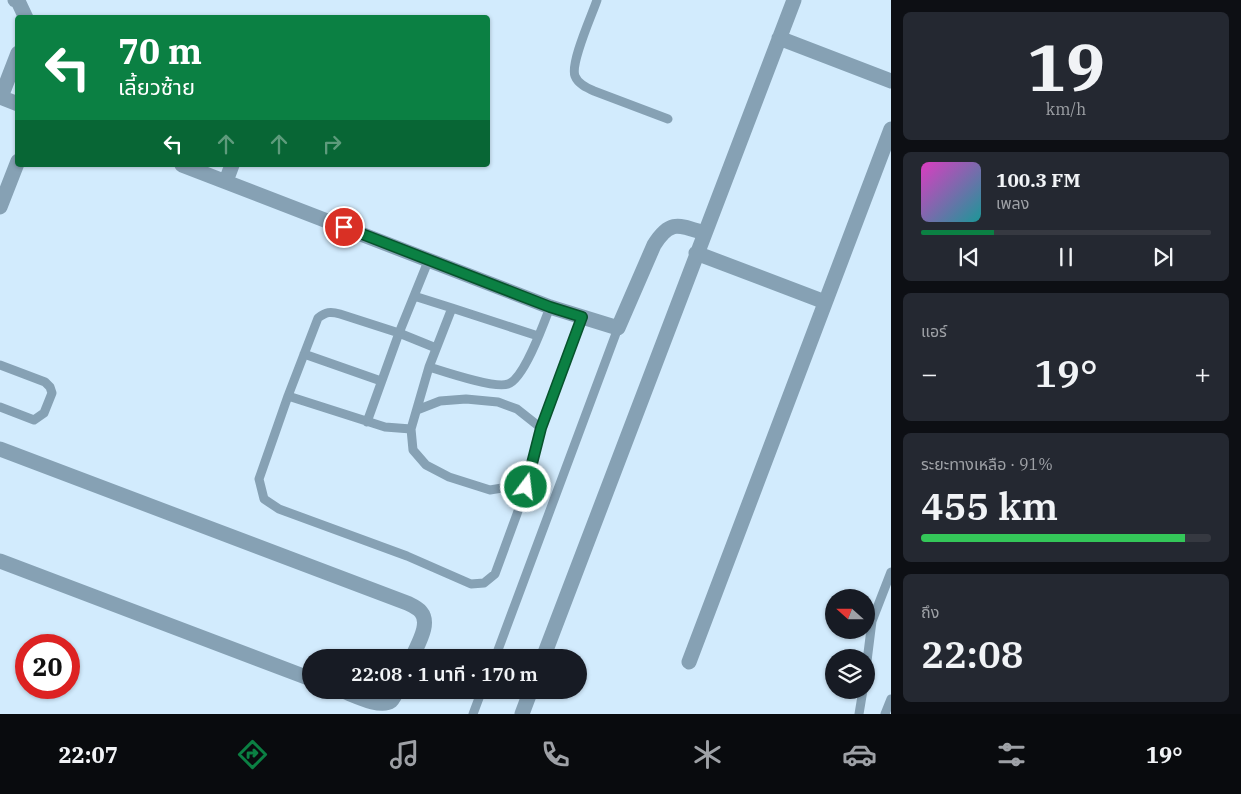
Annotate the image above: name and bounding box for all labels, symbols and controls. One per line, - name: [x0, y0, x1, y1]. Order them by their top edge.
- text: 19: [1027, 24, 1105, 109]
- text: 70 m: [118, 28, 202, 74]
- icon: left: [35, 35, 100, 100]
- text: เลี้ยวซ้าย: [118, 72, 195, 101]
- text: km/h: [1046, 99, 1086, 119]
- icon: left: [159, 130, 187, 158]
- icon: ahead: [212, 130, 240, 158]
- icon: ahead: [265, 130, 293, 158]
- icon: right: [318, 130, 346, 158]
- text: 100.3 FM: [996, 168, 1081, 192]
- text: เพลง: [996, 193, 1029, 213]
- pin: [323, 206, 365, 248]
- icon: arrive: [330, 213, 358, 241]
- icon: previous: [955, 243, 983, 271]
- icon: pause: [1052, 243, 1080, 271]
- icon: next: [1149, 243, 1177, 271]
- text: แอร์: [921, 321, 947, 341]
- text: 19°: [1034, 348, 1098, 397]
- text: −: [921, 355, 938, 392]
- text: +: [1194, 355, 1211, 392]
- text: ระยะทางเหลือ · 91%: [921, 454, 1053, 474]
- position arrow: [499, 460, 551, 512]
- text: 455 km: [921, 481, 1058, 530]
- north arrow: [825, 589, 875, 639]
- map controls: [825, 589, 875, 699]
- text: ถึง: [921, 602, 939, 622]
- text: 22:08: [921, 629, 1024, 678]
- speed limit sign: 20: [15, 634, 80, 699]
- button: layers: [825, 649, 875, 699]
- text: 22:08 · 1 นาที · 170 m: [351, 662, 538, 686]
- icon: directions: [235, 737, 270, 772]
- icon: music: [387, 737, 422, 772]
- icon: phone: [538, 737, 573, 772]
- icon: climate: [690, 737, 725, 772]
- icon: car: [842, 737, 877, 772]
- icon: filters: [994, 737, 1029, 772]
- text: 22:07: [58, 740, 118, 769]
- text: 19°: [1146, 740, 1183, 769]

